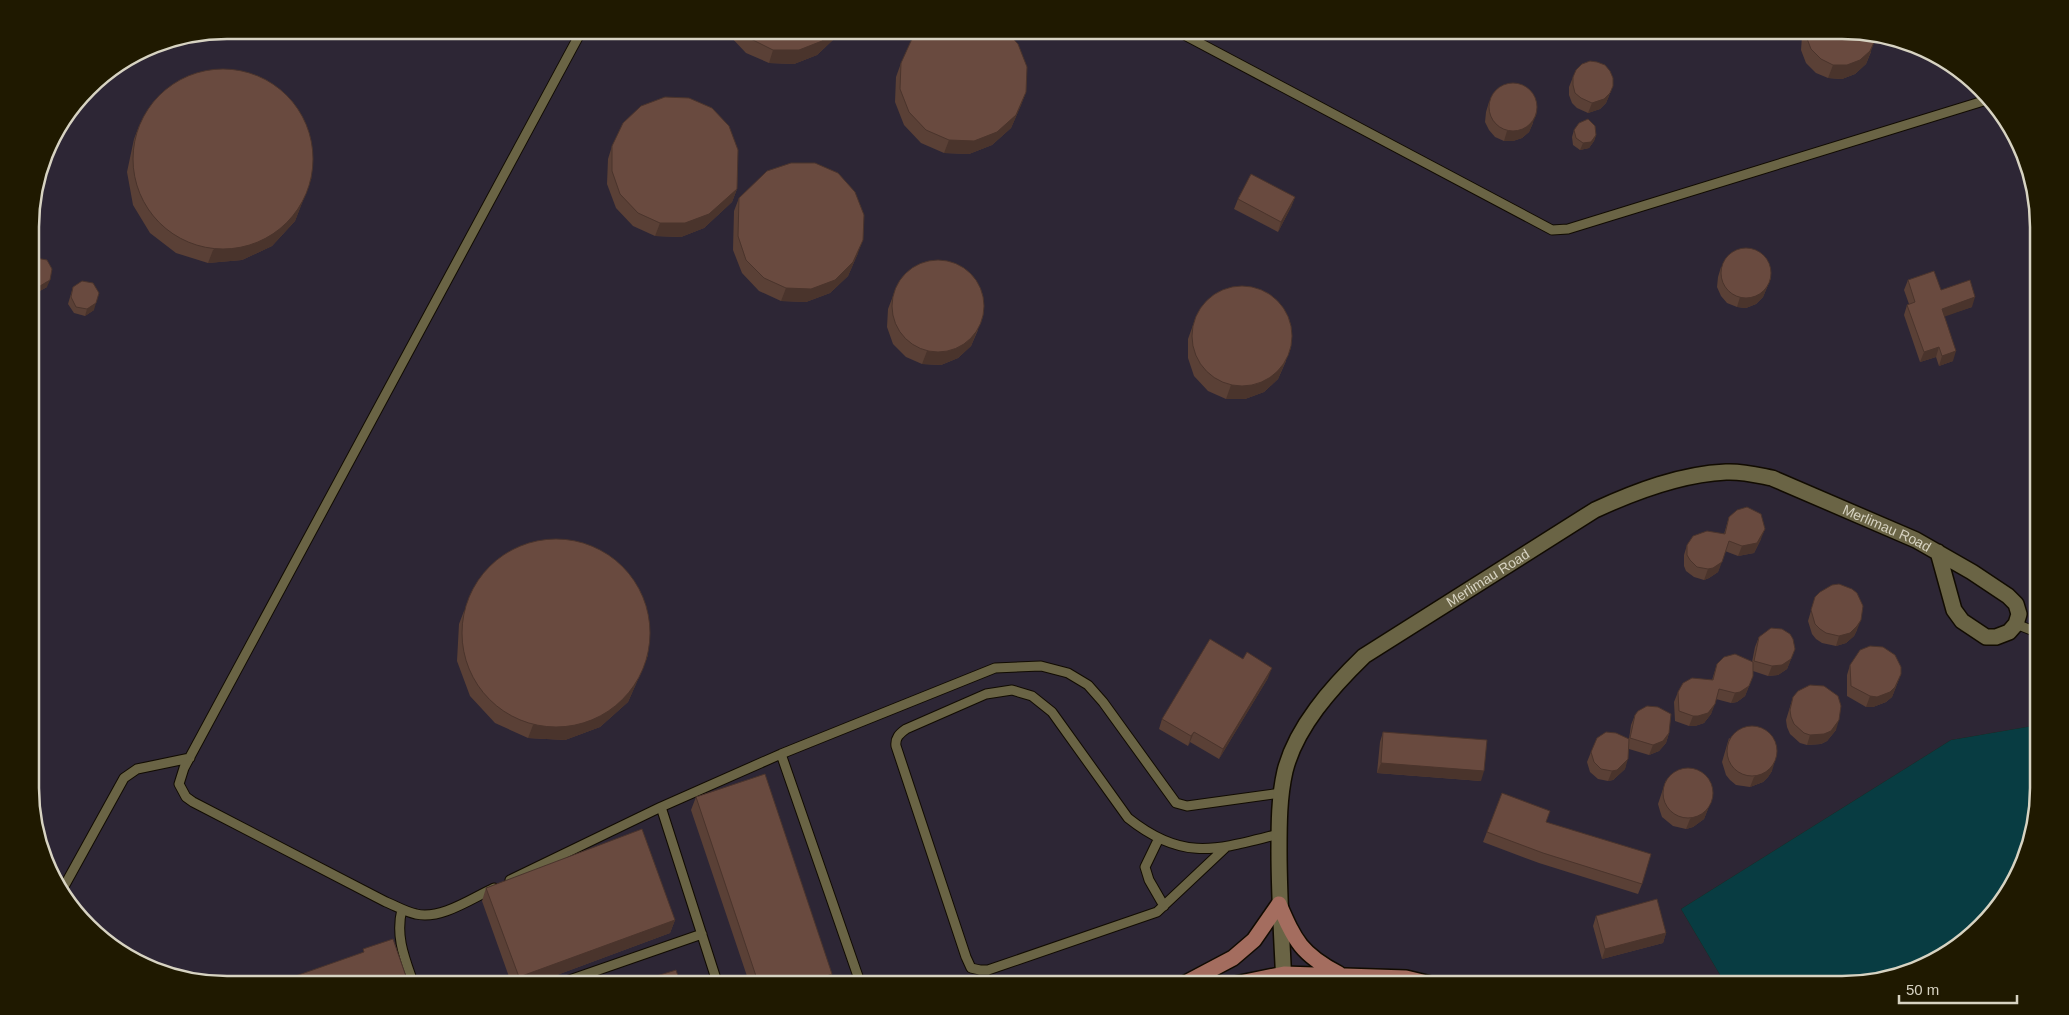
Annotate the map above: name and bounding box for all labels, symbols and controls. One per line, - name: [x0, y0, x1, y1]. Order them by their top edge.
- street label: Merlimau Road: [1840, 501, 1934, 555]
- street label: Merlimau Road: [1443, 546, 1532, 610]
- scale bar: [1899, 972, 2016, 1004]
- text: 50 m: [1906, 981, 1939, 998]

